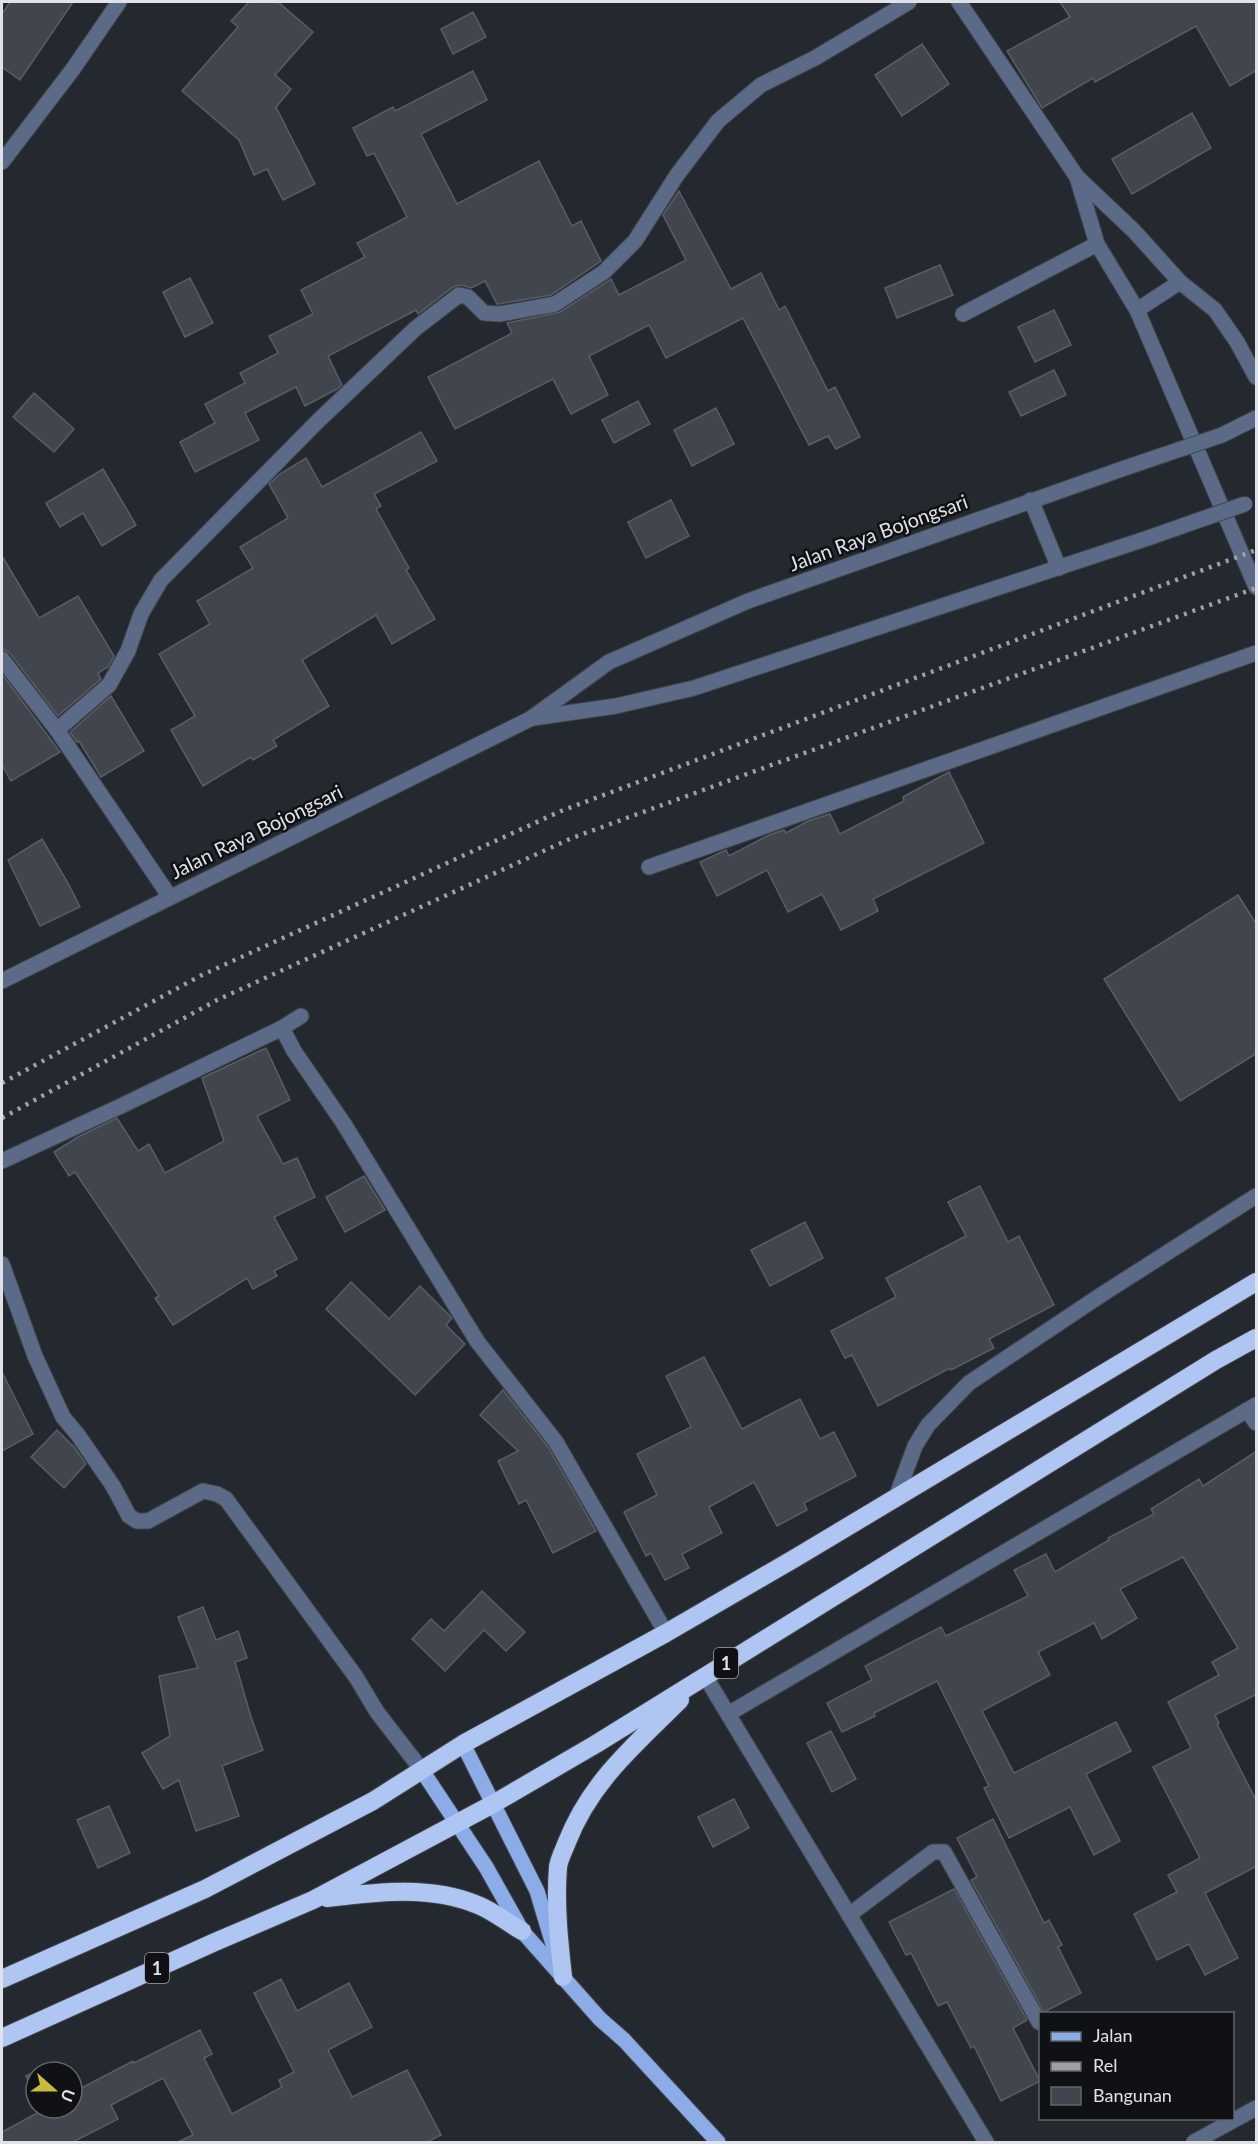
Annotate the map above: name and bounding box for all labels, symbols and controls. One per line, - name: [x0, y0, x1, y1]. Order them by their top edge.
- street label: Jalan Raya Bojongsari: [785, 488, 971, 576]
- street label: Jalan Raya Bojongsari: [166, 779, 346, 883]
- road number: 1: [714, 1648, 738, 1678]
- road number: 1: [145, 1953, 169, 1983]
- legend: [1039, 2012, 1234, 2120]
- text: Jalan: [1093, 2024, 1132, 2046]
- text: Rel: [1093, 2054, 1117, 2076]
- north arrow: [24, 2060, 84, 2120]
- text: Bangunan: [1093, 2084, 1172, 2106]
- text: U: [57, 2087, 79, 2105]

